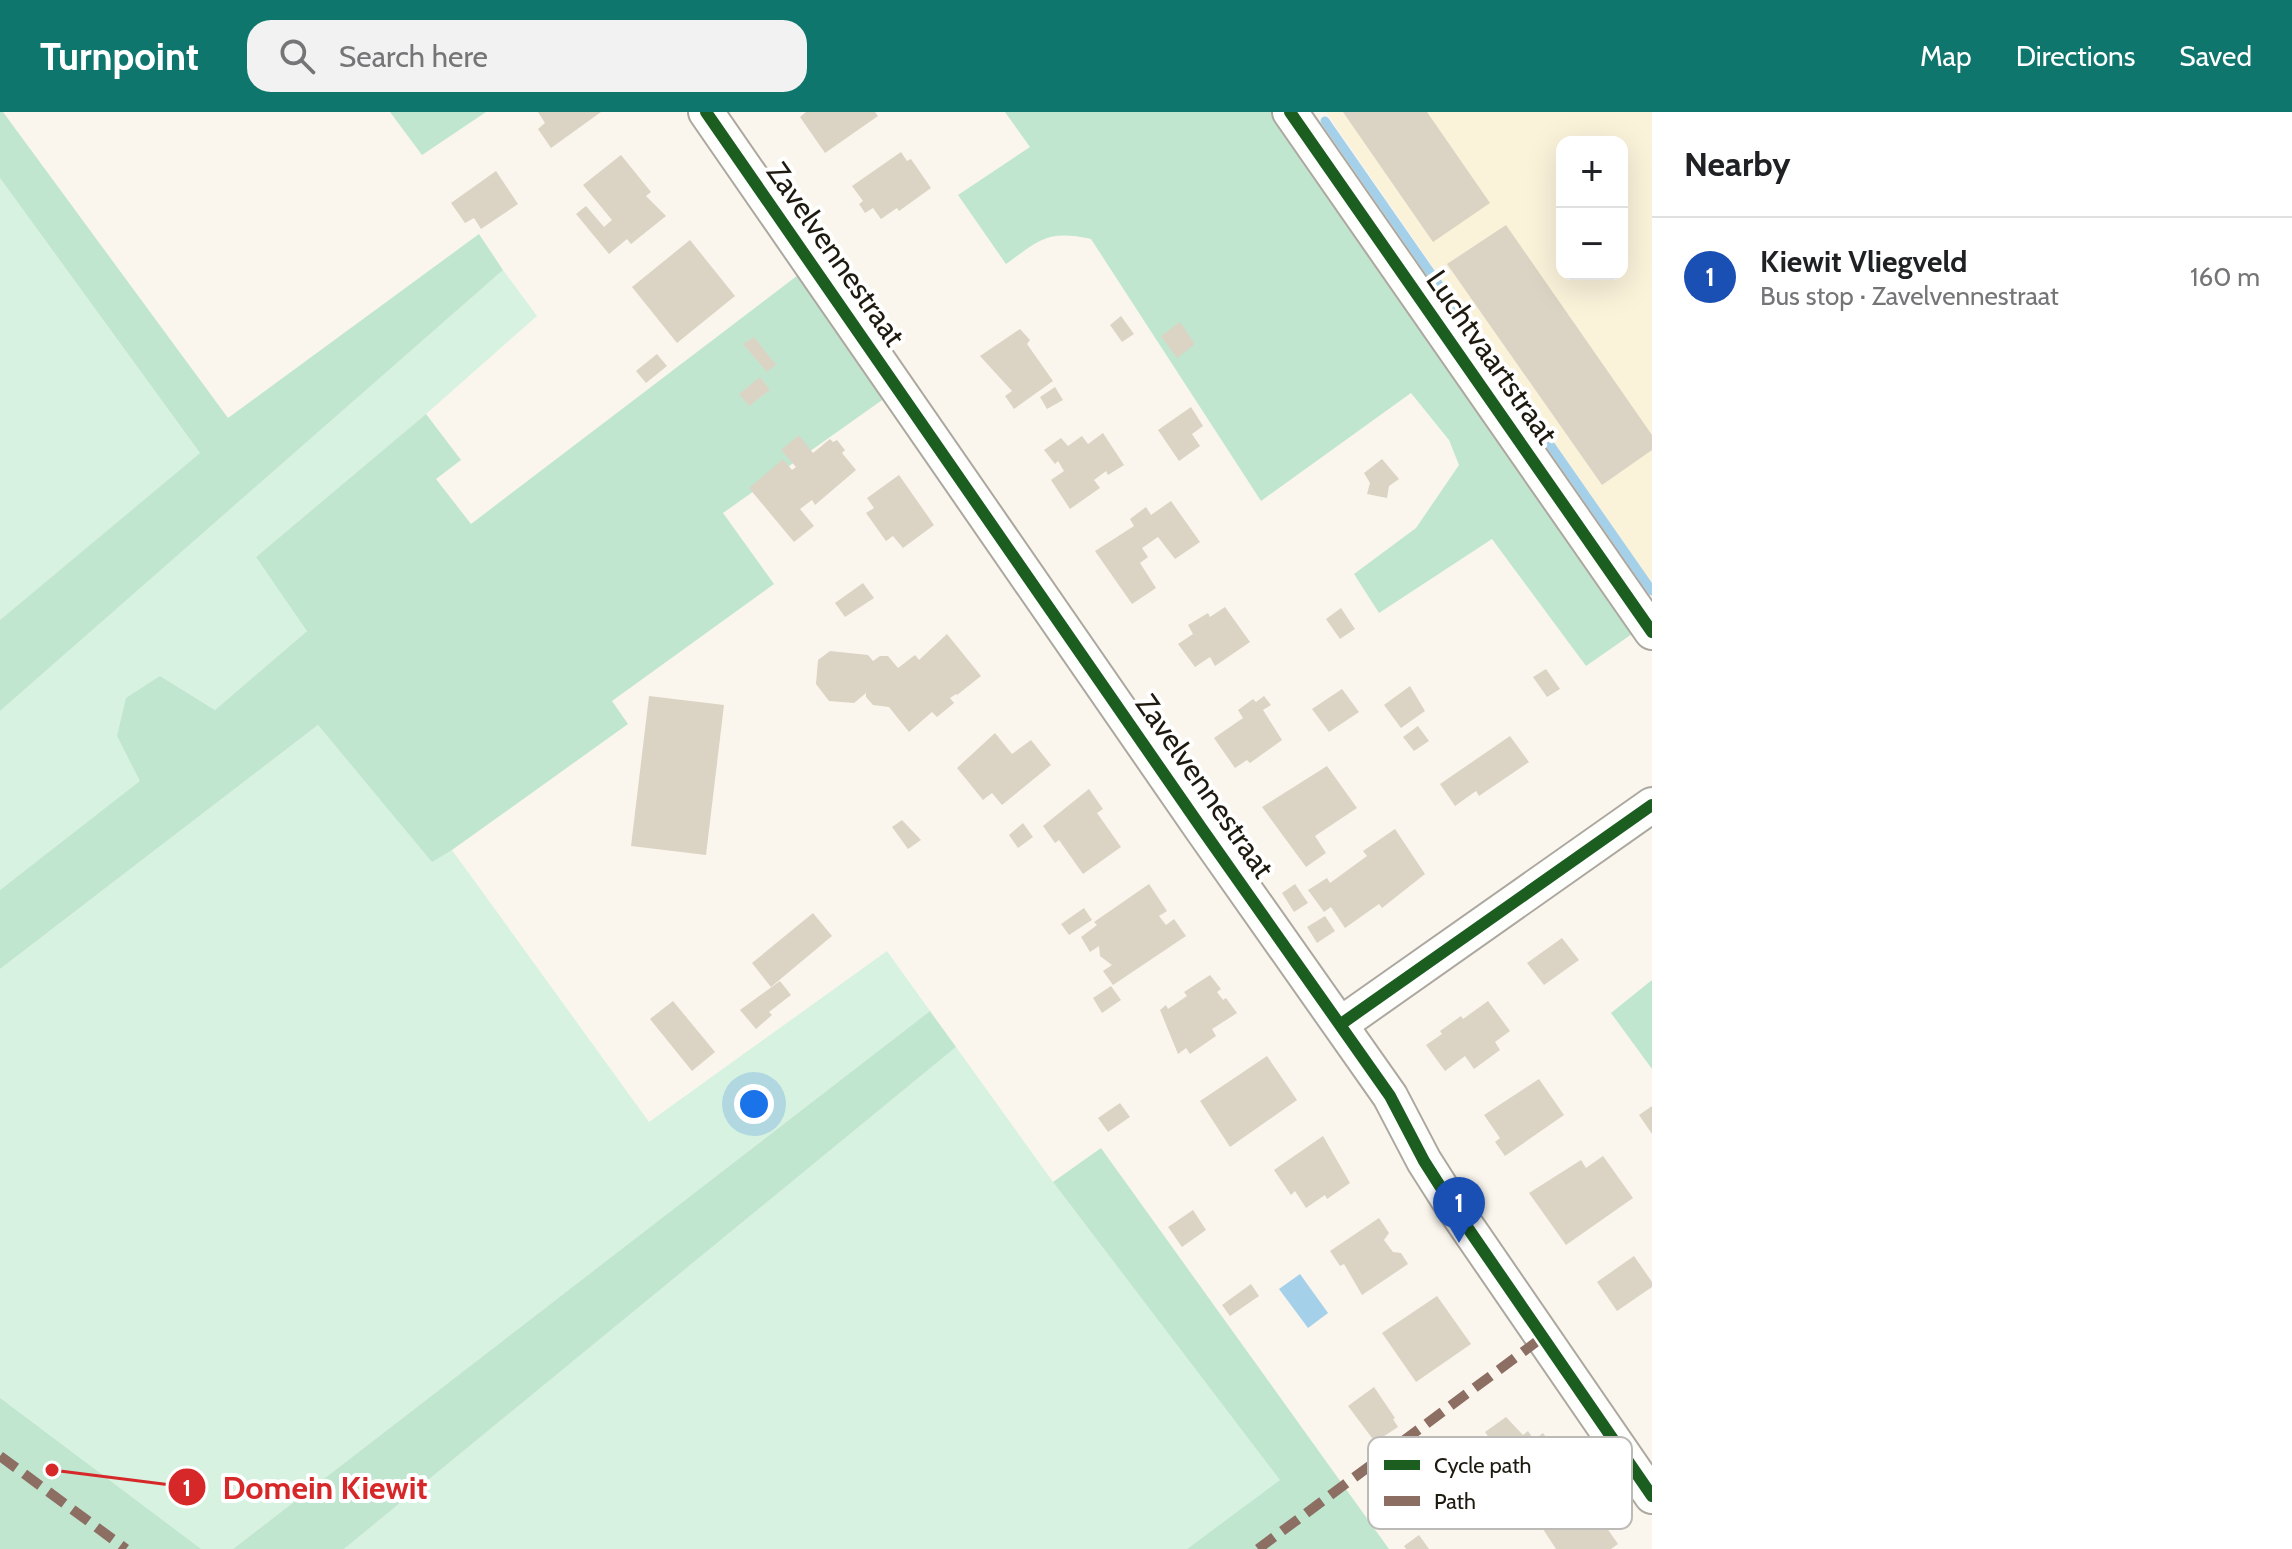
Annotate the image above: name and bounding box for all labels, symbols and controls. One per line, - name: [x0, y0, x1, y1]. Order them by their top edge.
- search box: [247, 20, 807, 92]
- text: Turnpoint: [40, 33, 199, 80]
- icon: search: [275, 34, 319, 78]
- text: Search here: [339, 38, 488, 75]
- text: Map: [1920, 39, 1972, 73]
- text: Directions: [2016, 39, 2135, 73]
- text: Saved: [2179, 39, 2252, 73]
- map controls: [1556, 136, 1628, 280]
- button: +: [1556, 136, 1628, 208]
- text: Nearby: [1684, 143, 1791, 185]
- street label: Zavelvennestraat: [759, 155, 913, 353]
- button: −: [1556, 208, 1628, 280]
- text: Kiewit Vliegveld: [1760, 243, 1967, 280]
- text: 1: [1705, 261, 1715, 293]
- text: 160 m: [2190, 261, 2260, 293]
- street label: Luchtvaartstraat: [1418, 263, 1566, 451]
- text: Bus stop · Zavelvennestraat: [1760, 280, 2059, 312]
- street label: Zavelvennestraat: [1128, 687, 1282, 885]
- your location: [734, 1084, 774, 1124]
- pin: 1: [1433, 1177, 1485, 1243]
- legend: [1368, 1437, 1632, 1529]
- text: Cycle path: [1434, 1452, 1532, 1479]
- callout: Domein Kiewit: [167, 1459, 444, 1515]
- text: Domein Kiewit: [223, 1468, 427, 1507]
- text: 1: [183, 1473, 191, 1502]
- text: Path: [1434, 1488, 1476, 1515]

